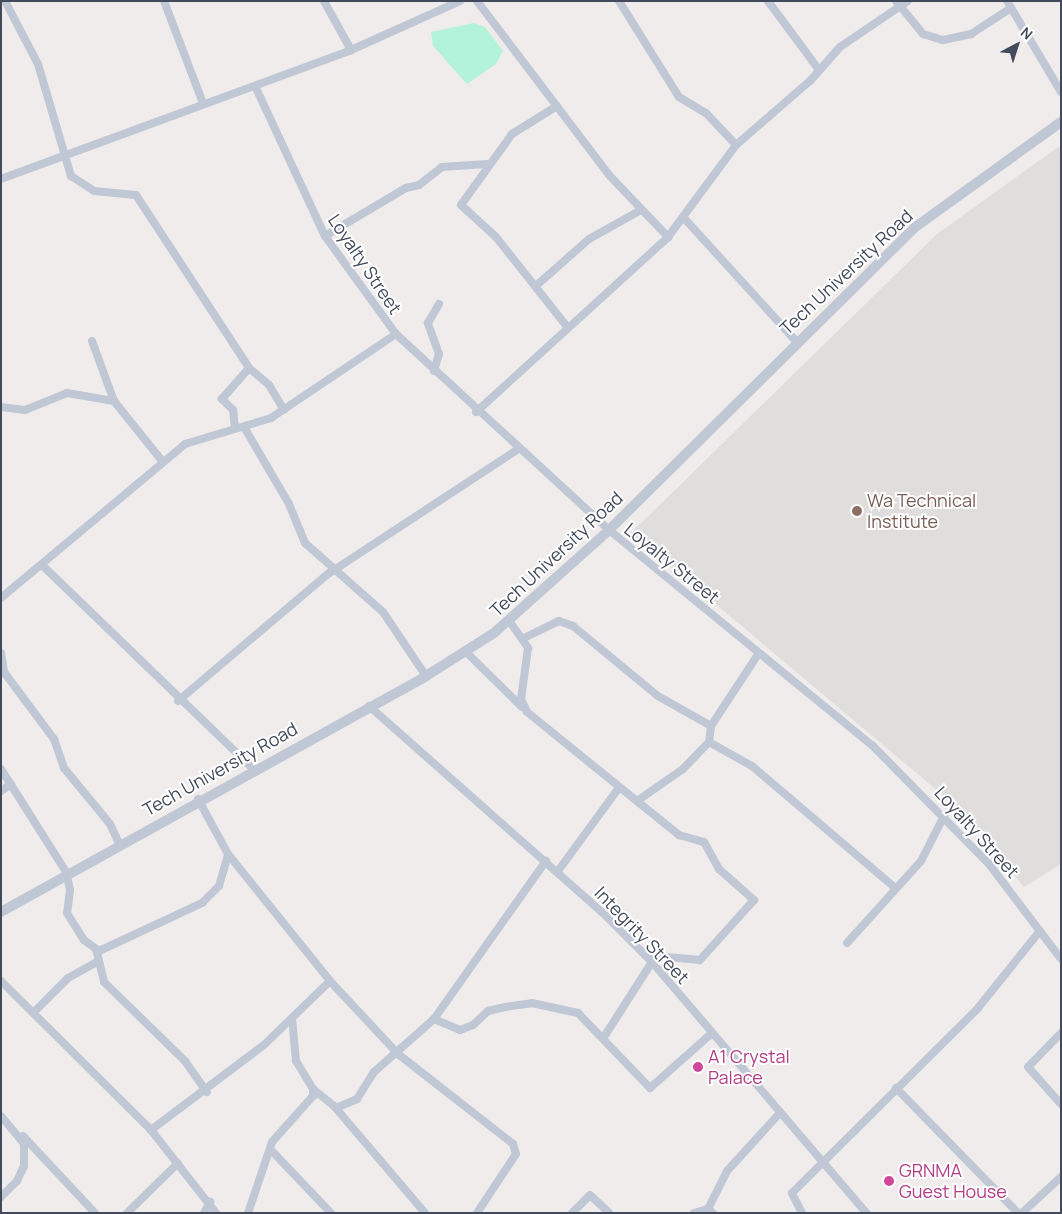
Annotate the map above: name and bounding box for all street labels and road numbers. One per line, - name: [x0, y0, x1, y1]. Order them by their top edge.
- street label: Tech University Road: [775, 205, 917, 339]
- street label: Loyalty Street: [324, 210, 406, 318]
- street label: Tech University Road: [485, 487, 627, 621]
- street label: Loyalty Street: [620, 518, 724, 608]
- street label: Tech University Road: [139, 718, 301, 820]
- street label: Loyalty Street: [930, 782, 1024, 882]
- street label: Integrity Street: [590, 882, 694, 988]

